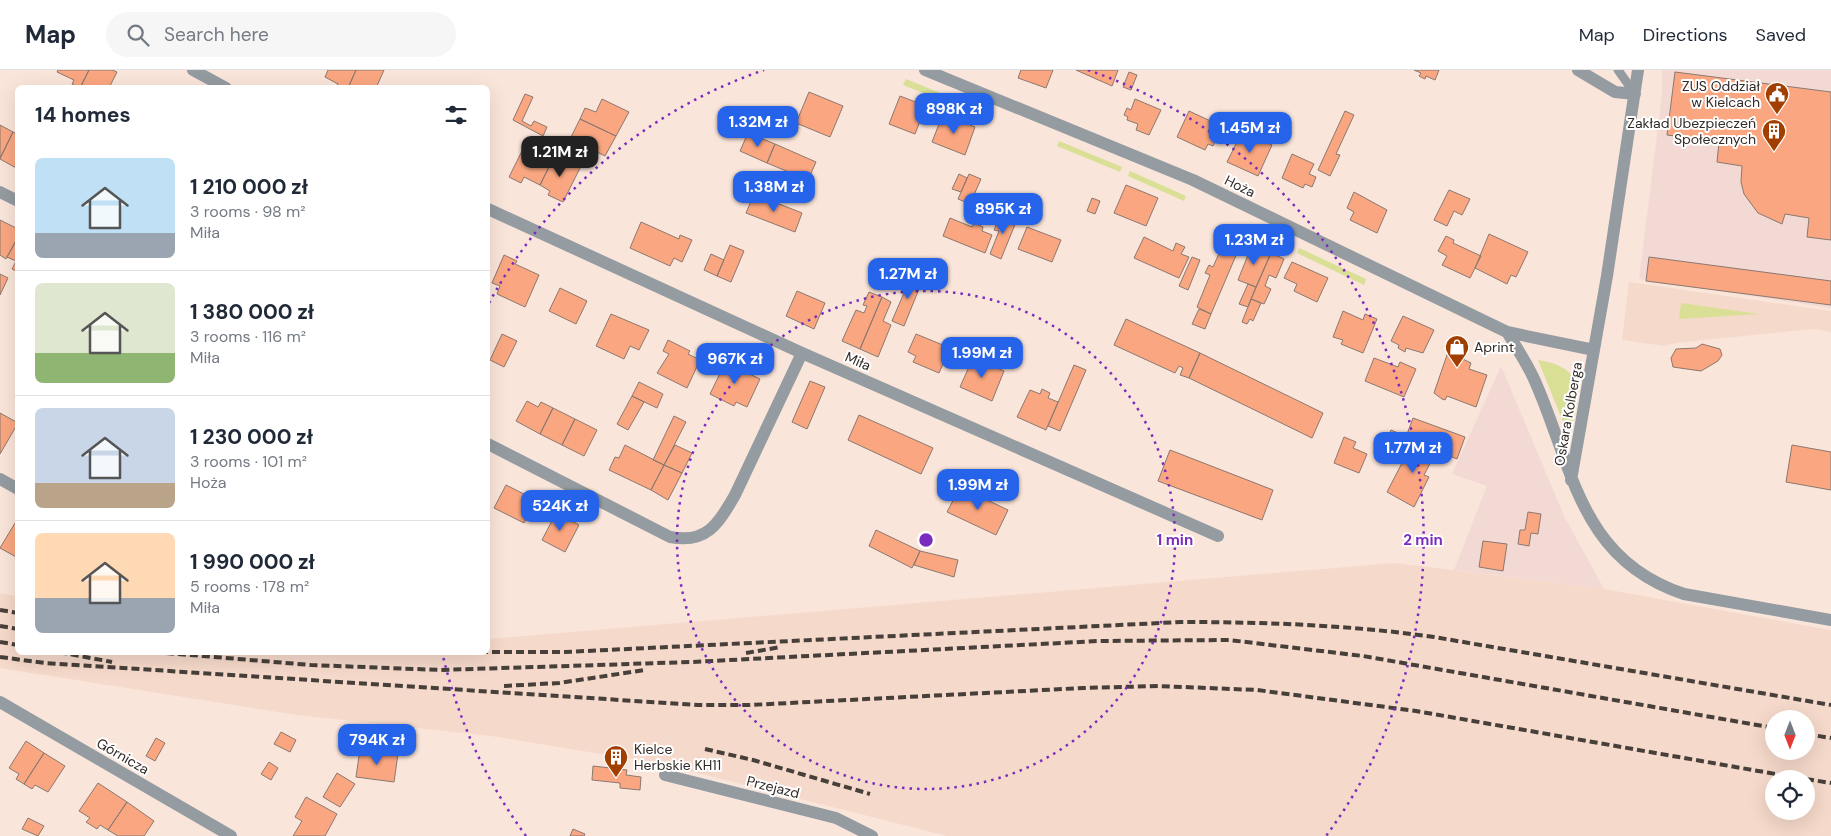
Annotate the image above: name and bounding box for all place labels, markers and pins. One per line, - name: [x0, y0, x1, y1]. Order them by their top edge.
- place label: ZUS Oddział w Kielcach: [1682, 77, 1760, 111]
- public building icon: ZUS Oddział w Kielcach: [1764, 81, 1790, 115]
- pin: 898K zł: [908, 92, 1000, 135]
- pin: 1.32M zł: [706, 106, 810, 148]
- pin: 1.45M zł: [1198, 112, 1302, 154]
- place label: Zakład Ubezpieczeń Społecznych: [1627, 114, 1756, 148]
- building icon: Zakład Ubezpieczeń Społecznych: [1761, 118, 1787, 152]
- pin: 1.21M zł: [508, 136, 612, 178]
- pin: 1.38M zł: [722, 170, 826, 213]
- pin: 895K zł: [957, 192, 1049, 235]
- pin: 1.23M zł: [1202, 224, 1306, 266]
- pin: 1.27M zł: [856, 258, 960, 300]
- shop icon: Aprint: [1444, 334, 1470, 368]
- pin: 1.99M zł: [930, 336, 1034, 379]
- place label: Aprint: [1474, 338, 1514, 356]
- pin: 967K zł: [689, 342, 781, 385]
- pin: 1.77M zł: [1361, 432, 1465, 474]
- pin: 1.99M zł: [926, 468, 1030, 511]
- pin: 524K zł: [514, 490, 606, 532]
- centre of rings: [917, 531, 935, 549]
- pin: 794K zł: [331, 724, 423, 766]
- place label: Kielce Herbskie KH11: [634, 740, 721, 774]
- building icon: Kielce Herbskie KH11: [603, 744, 629, 778]

